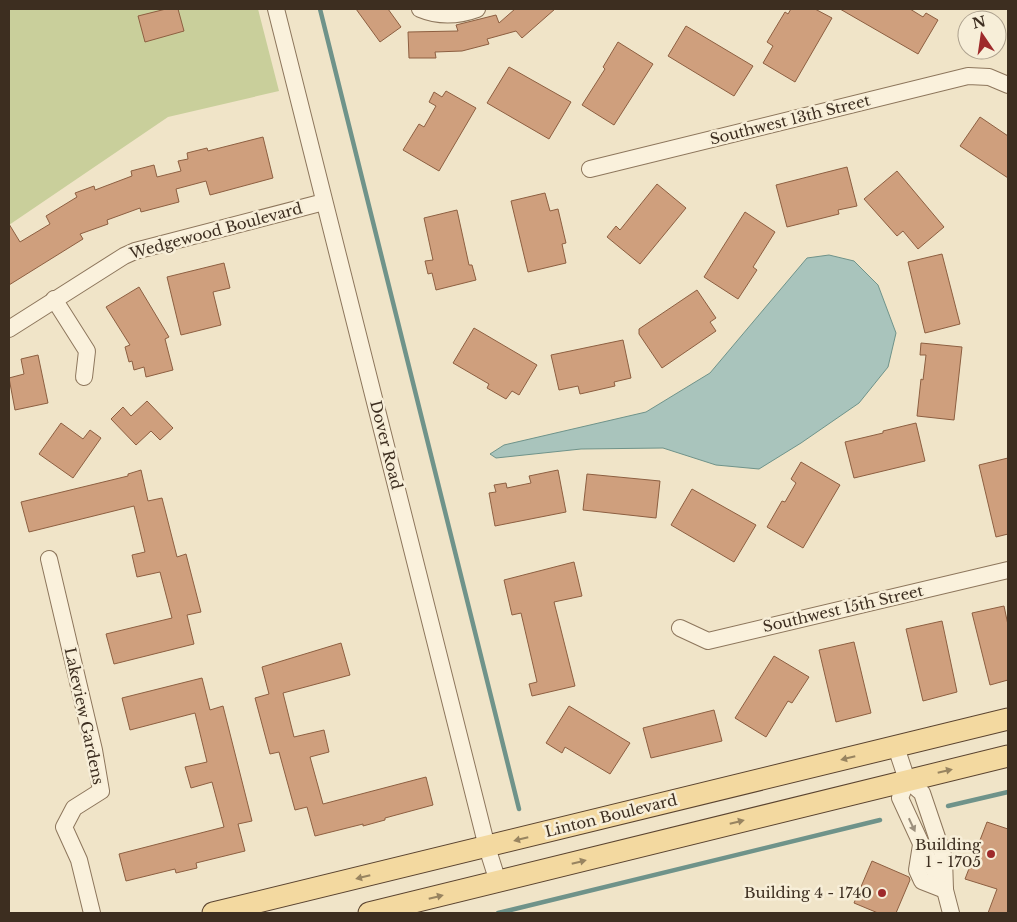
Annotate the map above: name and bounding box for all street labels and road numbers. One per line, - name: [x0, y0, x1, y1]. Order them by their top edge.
- street label: Southwest 13th Street: [708, 90, 872, 149]
- street label: Wedgewood Boulevard: [126, 198, 304, 263]
- street label: Dover Road: [366, 398, 407, 491]
- street label: Southwest 15th Street: [761, 581, 925, 636]
- street label: Lakeview Gardens: [61, 646, 108, 786]
- street label: Linton Boulevard: [543, 790, 679, 841]

